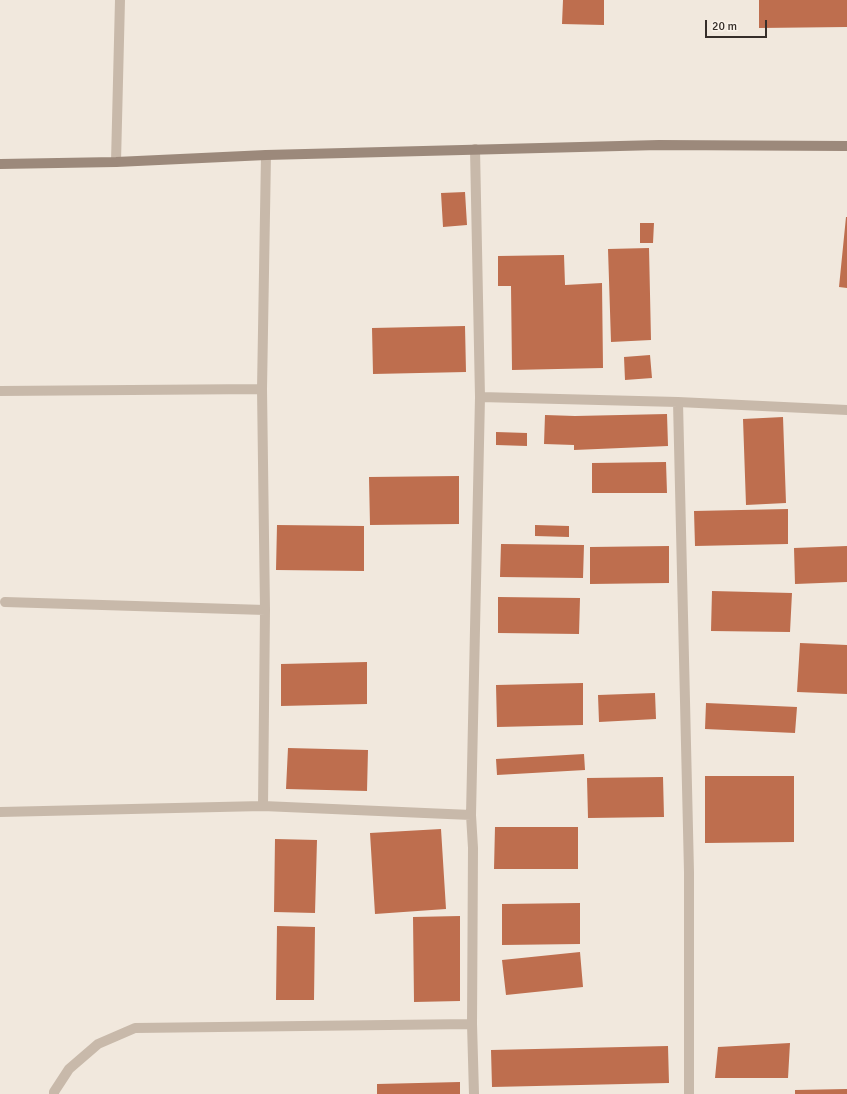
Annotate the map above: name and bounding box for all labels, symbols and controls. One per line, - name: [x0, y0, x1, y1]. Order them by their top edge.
- scale bar: [707, 12, 769, 38]
- text: 20 m: [712, 19, 737, 34]

